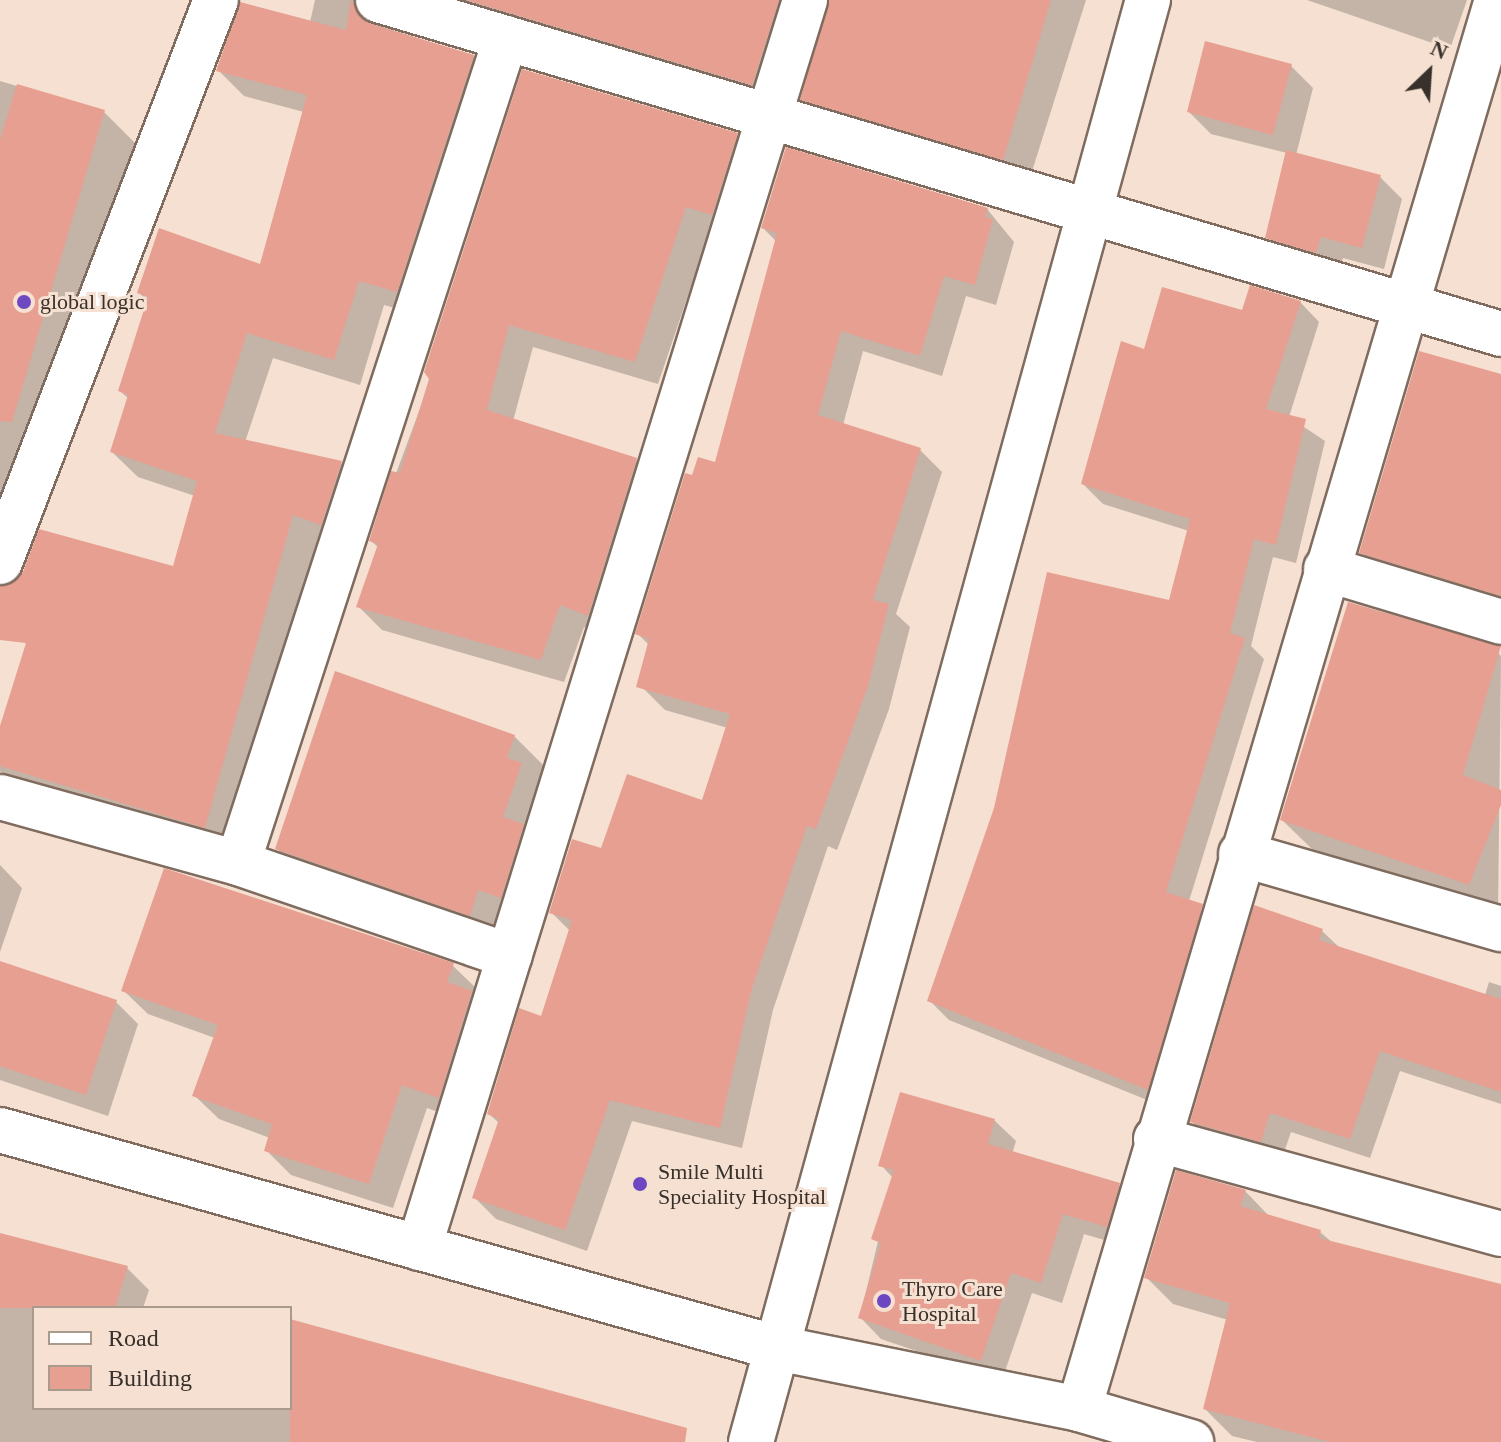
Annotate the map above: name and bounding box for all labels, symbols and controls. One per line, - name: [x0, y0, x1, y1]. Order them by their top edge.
- north arrow: [1389, 32, 1469, 112]
- text: N: [1427, 35, 1452, 64]
- place label: global logic: [40, 289, 144, 315]
- marker: global logic: [15, 293, 33, 311]
- place label: Smile Multi Speciality Hospital: [658, 1158, 826, 1210]
- marker: Smile Multi Speciality Hospital: [629, 1173, 651, 1195]
- place label: Thyro Care Hospital: [902, 1275, 1003, 1326]
- marker: Thyro Care Hospital: [873, 1290, 895, 1312]
- legend: [32, 1306, 292, 1410]
- text: Road: [108, 1325, 159, 1351]
- text: Building: [108, 1365, 192, 1391]

